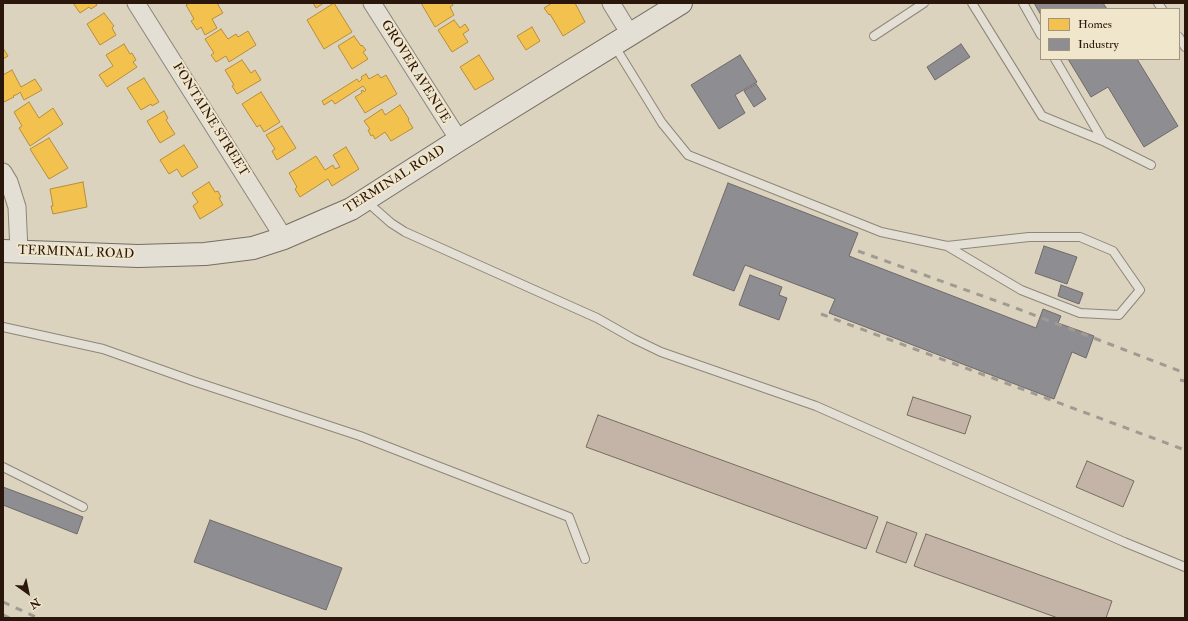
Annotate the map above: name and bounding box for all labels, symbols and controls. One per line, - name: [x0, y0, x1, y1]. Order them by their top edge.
- legend: [1040, 8, 1180, 60]
- text: Homes: [1078, 17, 1112, 32]
- street label: GROVER AVENUE: [377, 18, 453, 126]
- text: Industry: [1078, 37, 1119, 52]
- street label: FONTAINE STREET: [169, 60, 251, 180]
- street label: TERMINAL ROAD: [342, 143, 448, 217]
- street label: TERMINAL ROAD: [18, 243, 134, 263]
- north arrow: [8, 573, 48, 613]
- text: N: [27, 595, 42, 612]

